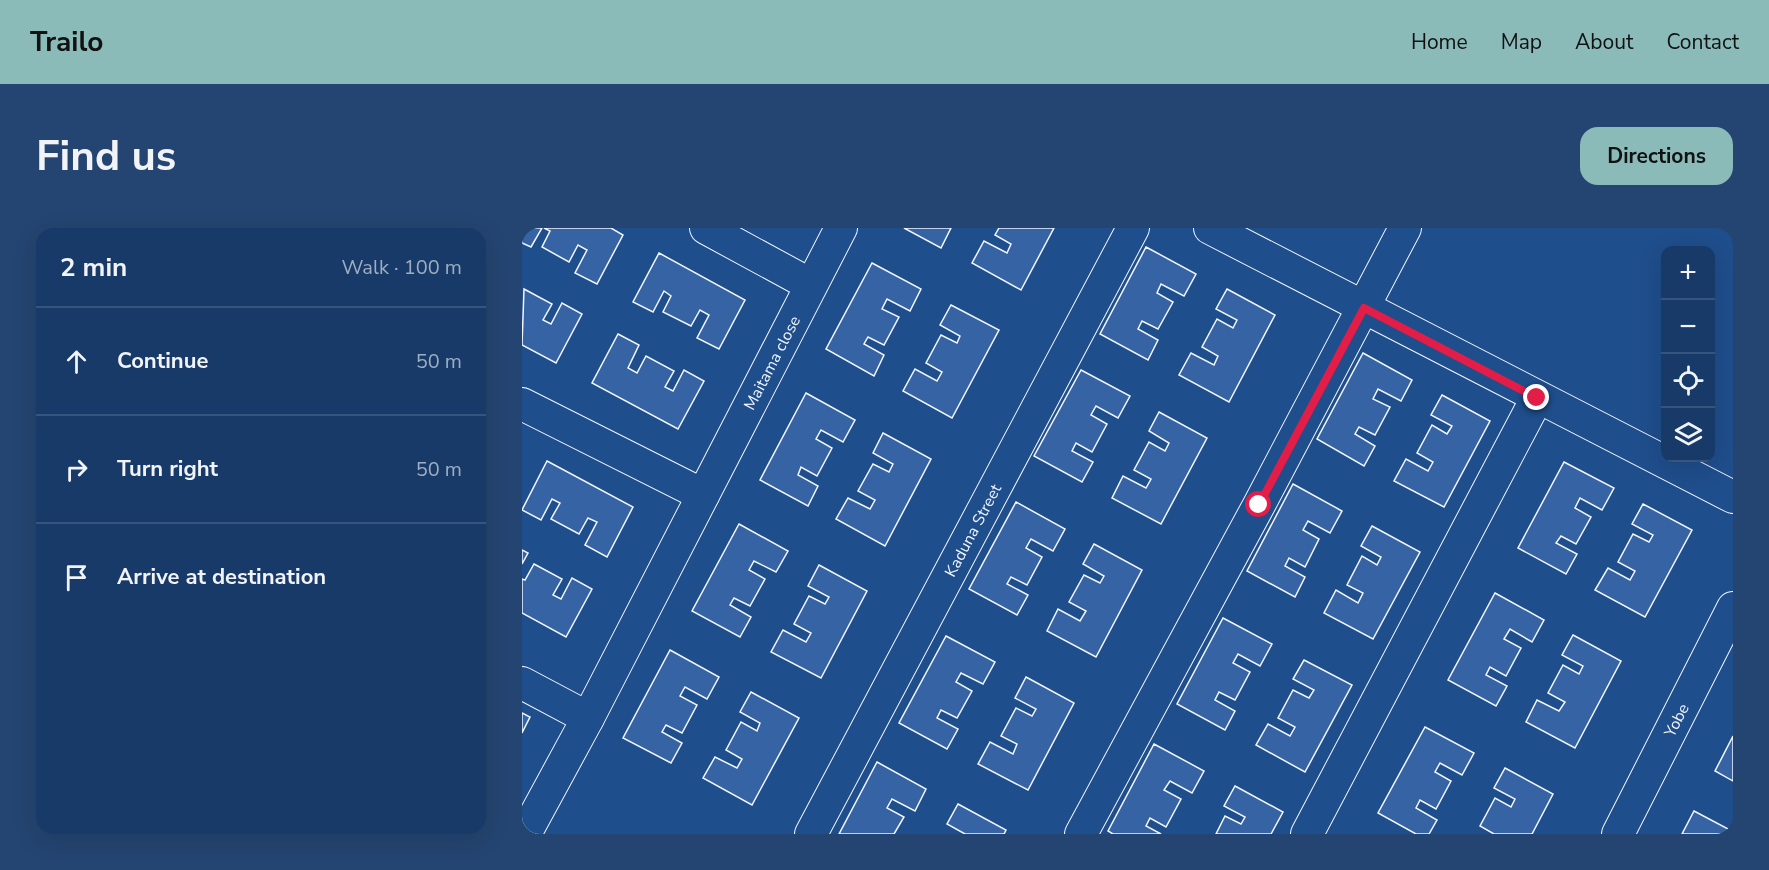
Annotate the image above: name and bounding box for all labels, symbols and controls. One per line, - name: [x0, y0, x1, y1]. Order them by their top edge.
- text: Trailo: [30, 23, 103, 61]
- text: Home: [1411, 28, 1468, 56]
- text: Map: [1501, 28, 1542, 56]
- text: About: [1575, 28, 1633, 56]
- text: Contact: [1666, 28, 1739, 56]
- button: Directions: [1580, 127, 1733, 185]
- text: Find us: [36, 128, 176, 185]
- map controls: [1661, 246, 1715, 462]
- button: +: [1661, 246, 1715, 300]
- text: 2 min: [60, 250, 127, 285]
- text: Walk · 100 m: [342, 254, 462, 281]
- button: −: [1661, 300, 1715, 354]
- street label: Maitama close: [739, 312, 806, 414]
- icon: ahead: [60, 345, 93, 378]
- text: Continue: [117, 346, 208, 376]
- text: 50 m: [416, 348, 462, 375]
- button: locate: [1661, 354, 1715, 408]
- route end: [1523, 384, 1549, 410]
- button: layers: [1661, 408, 1715, 462]
- icon: right: [60, 453, 93, 486]
- text: Turn right: [117, 454, 218, 484]
- text: 50 m: [416, 456, 462, 483]
- street label: Kaduna Street: [940, 480, 1007, 581]
- route start: [1245, 491, 1271, 517]
- icon: arrive: [60, 561, 93, 594]
- text: Arrive at destination: [117, 562, 326, 592]
- street label: Yobe: [1659, 700, 1695, 742]

